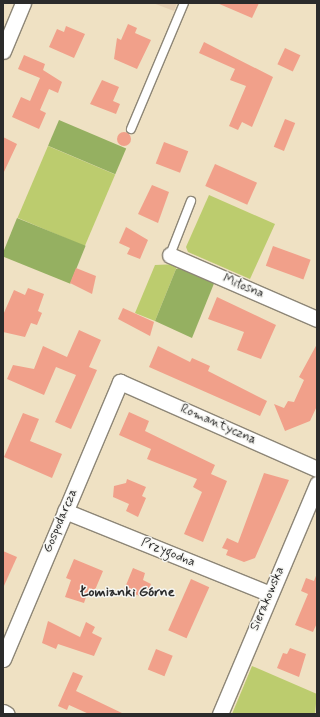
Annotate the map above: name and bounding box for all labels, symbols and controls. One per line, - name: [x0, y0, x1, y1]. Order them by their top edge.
- street label: Miłosna: [220, 271, 266, 303]
- street label: Romantyczna: [178, 401, 258, 449]
- street label: Gospodarcza: [41, 487, 81, 555]
- street label: Przygodna: [139, 535, 197, 571]
- street label: Sierakowska: [248, 565, 288, 633]
- district label: Łomianki Górne: [79, 584, 175, 600]

